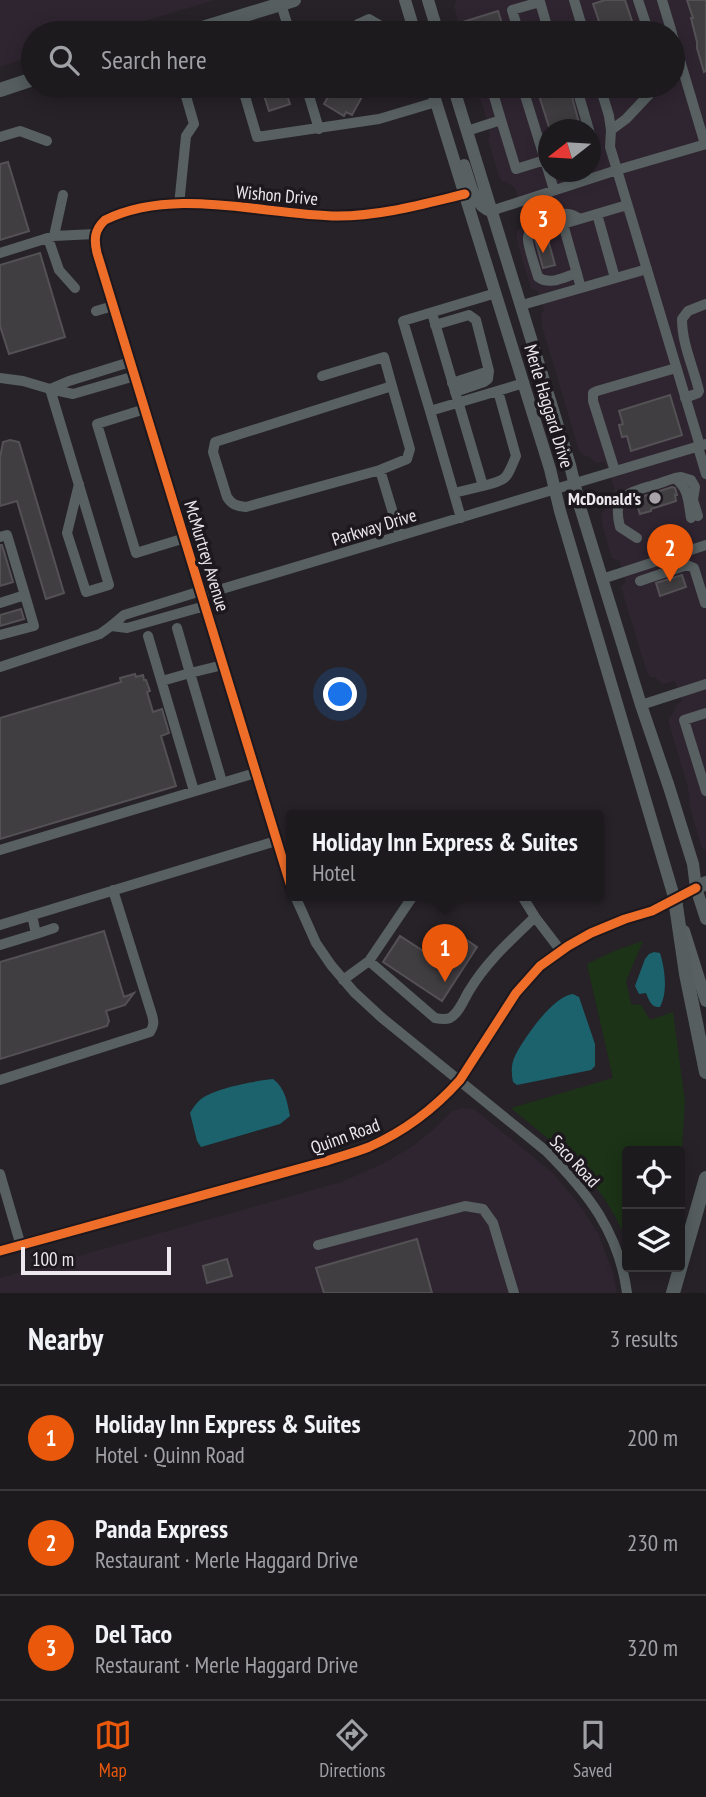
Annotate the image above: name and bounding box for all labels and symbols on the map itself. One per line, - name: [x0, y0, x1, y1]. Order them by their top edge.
- north arrow: [538, 119, 601, 182]
- street label: Wishon Drive: [235, 180, 319, 210]
- pin: 3: [520, 195, 566, 253]
- street label: Merle Haggard Drive: [519, 341, 579, 471]
- place label: McDonald's: [568, 487, 641, 510]
- marker: McDonald's: [647, 490, 663, 506]
- street label: McMurtrey Avenue: [179, 498, 235, 614]
- street label: Parkway Drive: [329, 503, 419, 551]
- pin: 2: [647, 524, 693, 582]
- your location: [323, 677, 357, 711]
- pin: 1: [422, 924, 468, 982]
- street label: Quinn Road: [307, 1113, 383, 1159]
- street label: Saco Road: [545, 1130, 605, 1192]
- scale bar: [21, 1244, 172, 1276]

